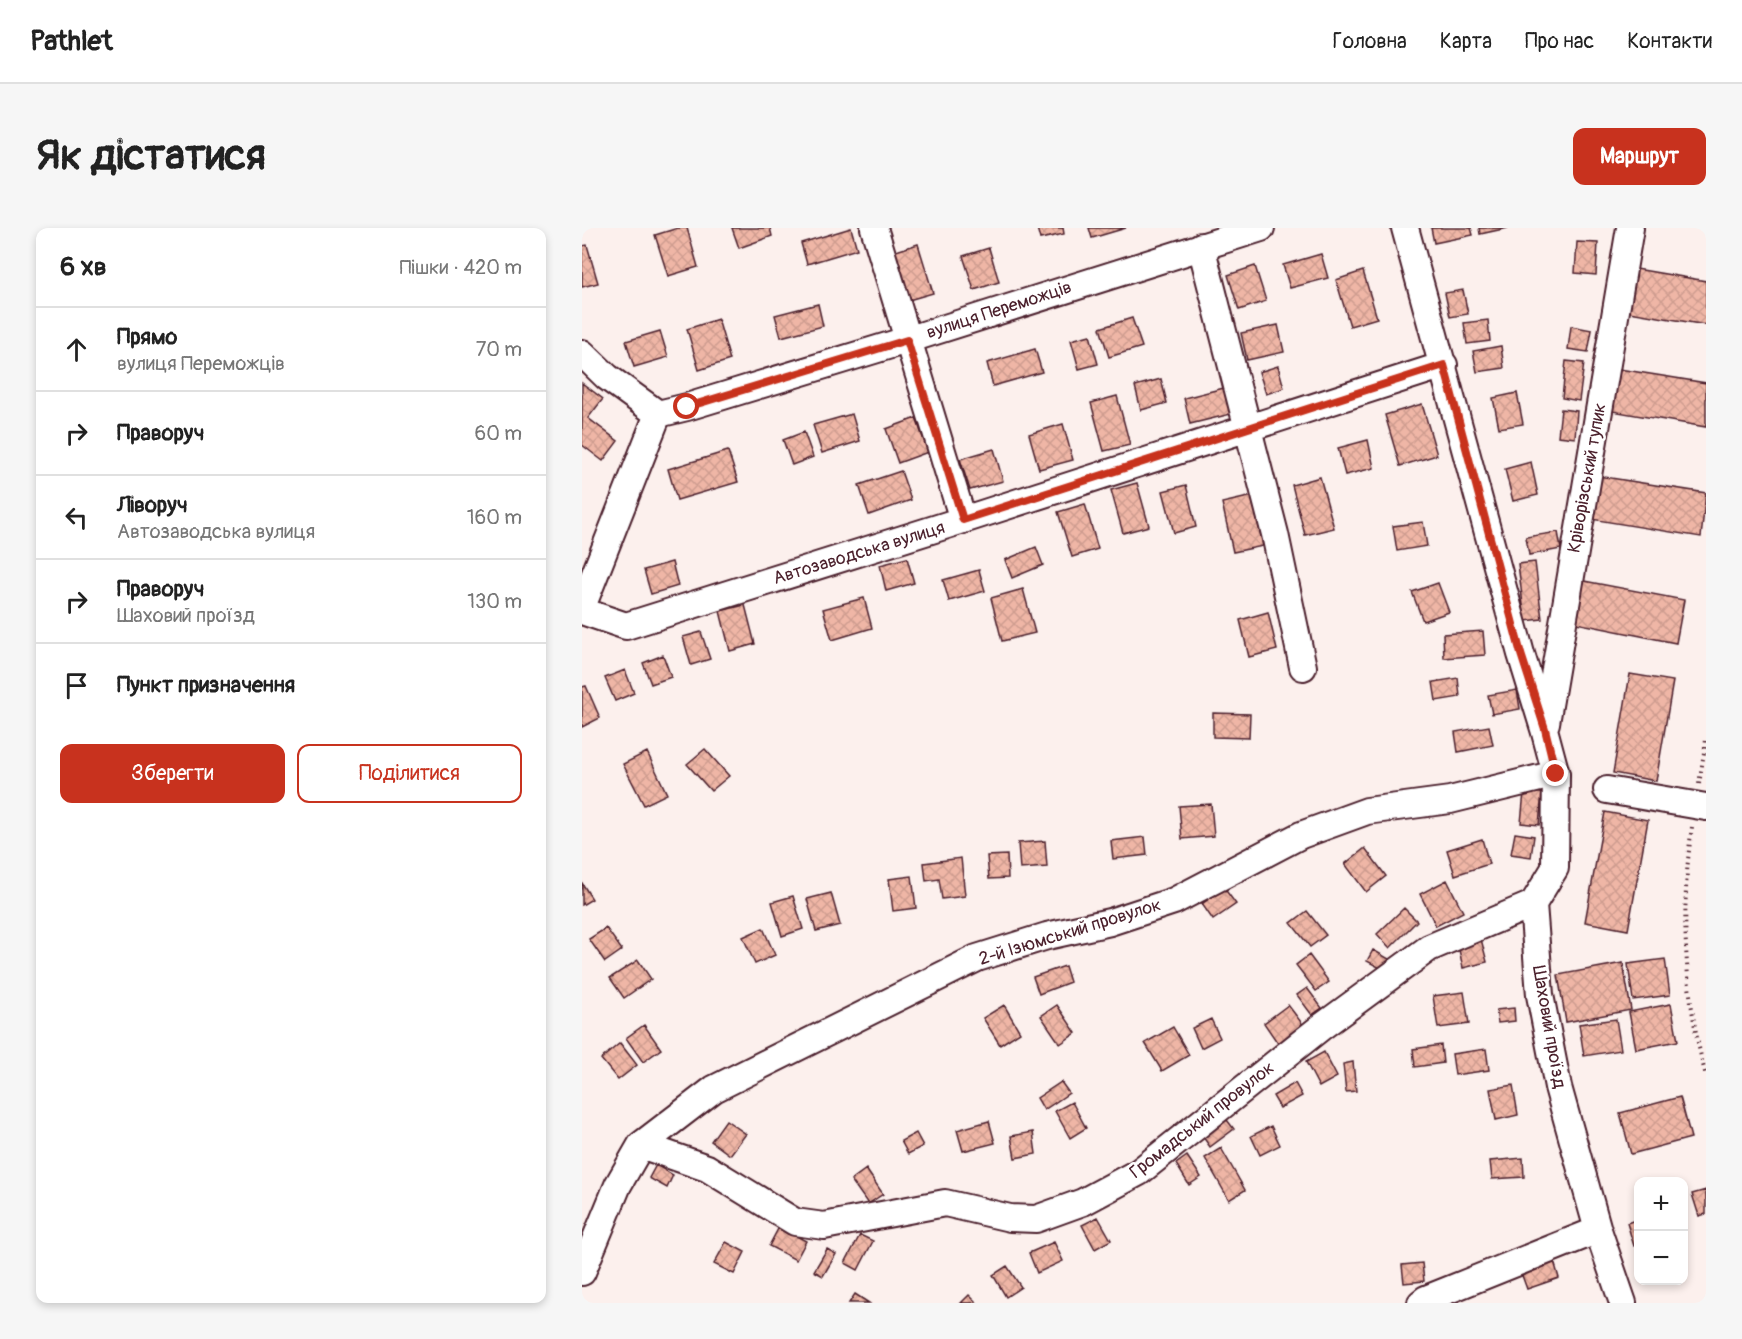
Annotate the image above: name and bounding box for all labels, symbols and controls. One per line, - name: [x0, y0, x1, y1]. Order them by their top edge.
- text: Pathlet: [30, 24, 113, 59]
- text: Головна: [1333, 28, 1407, 55]
- text: Карта: [1440, 28, 1492, 55]
- text: Про нас: [1525, 28, 1594, 55]
- text: Контакти: [1627, 28, 1712, 55]
- button: Маршрут: [1573, 128, 1706, 185]
- text: Як дістатися: [36, 130, 266, 182]
- text: 6 хв: [60, 251, 107, 283]
- text: Пішки · 420 m: [399, 255, 522, 280]
- street label: вулиця Переможців: [924, 276, 1074, 344]
- text: Прямо: [117, 323, 177, 351]
- icon: ahead: [60, 333, 93, 366]
- text: 70 m: [476, 337, 522, 362]
- text: вулиця Переможців: [117, 351, 285, 376]
- route start: [673, 393, 699, 419]
- street label: Кріворізський тупик: [1563, 401, 1611, 555]
- icon: right: [60, 417, 93, 450]
- text: Праворуч: [117, 419, 204, 447]
- text: 60 m: [475, 421, 522, 446]
- text: Ліворуч: [117, 491, 188, 519]
- icon: left: [60, 501, 93, 534]
- text: 160 m: [467, 505, 522, 530]
- street label: Автозаводська вулиця: [770, 516, 948, 590]
- text: Автозаводська вулиця: [117, 519, 315, 544]
- text: Праворуч: [117, 575, 204, 603]
- icon: right: [60, 585, 93, 618]
- text: 130 m: [467, 589, 522, 614]
- text: Шаховий проїзд: [117, 603, 255, 628]
- icon: arrive: [60, 669, 93, 702]
- text: Пункт призначення: [117, 671, 295, 699]
- button: Зберегти: [60, 744, 285, 803]
- button: Поділитися: [297, 744, 522, 803]
- route end: [1542, 760, 1568, 786]
- street label: 2-й Ізюмський провулок: [976, 893, 1164, 971]
- street label: Шаховий проїзд: [1527, 964, 1571, 1090]
- street label: Громадський провулок: [1125, 1056, 1279, 1184]
- map controls: [1634, 1177, 1688, 1285]
- button: +: [1634, 1177, 1688, 1231]
- button: −: [1634, 1231, 1688, 1285]

